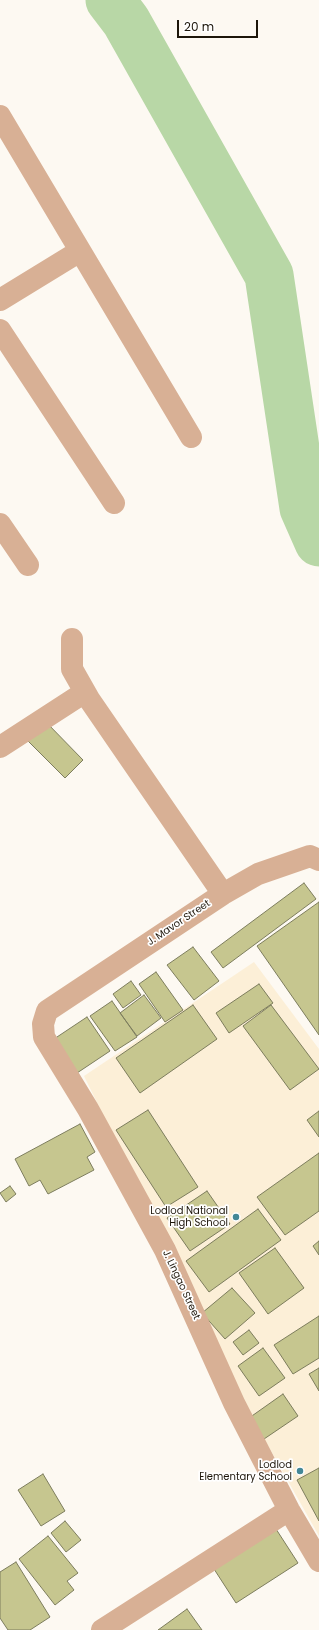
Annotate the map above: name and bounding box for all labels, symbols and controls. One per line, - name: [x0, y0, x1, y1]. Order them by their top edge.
- scale bar: [179, 12, 260, 38]
- text: 20 m: [184, 18, 214, 35]
- street label: J. Mavor Street: [145, 898, 213, 948]
- place label: Lodlod National High School: [150, 1205, 228, 1228]
- marker: Lodlod National High School: [231, 1212, 241, 1222]
- street label: J. Lingao Street: [160, 1248, 202, 1322]
- place label: Lodlod Elementary School: [199, 1459, 292, 1482]
- marker: Lodlod Elementary School: [295, 1466, 305, 1476]

